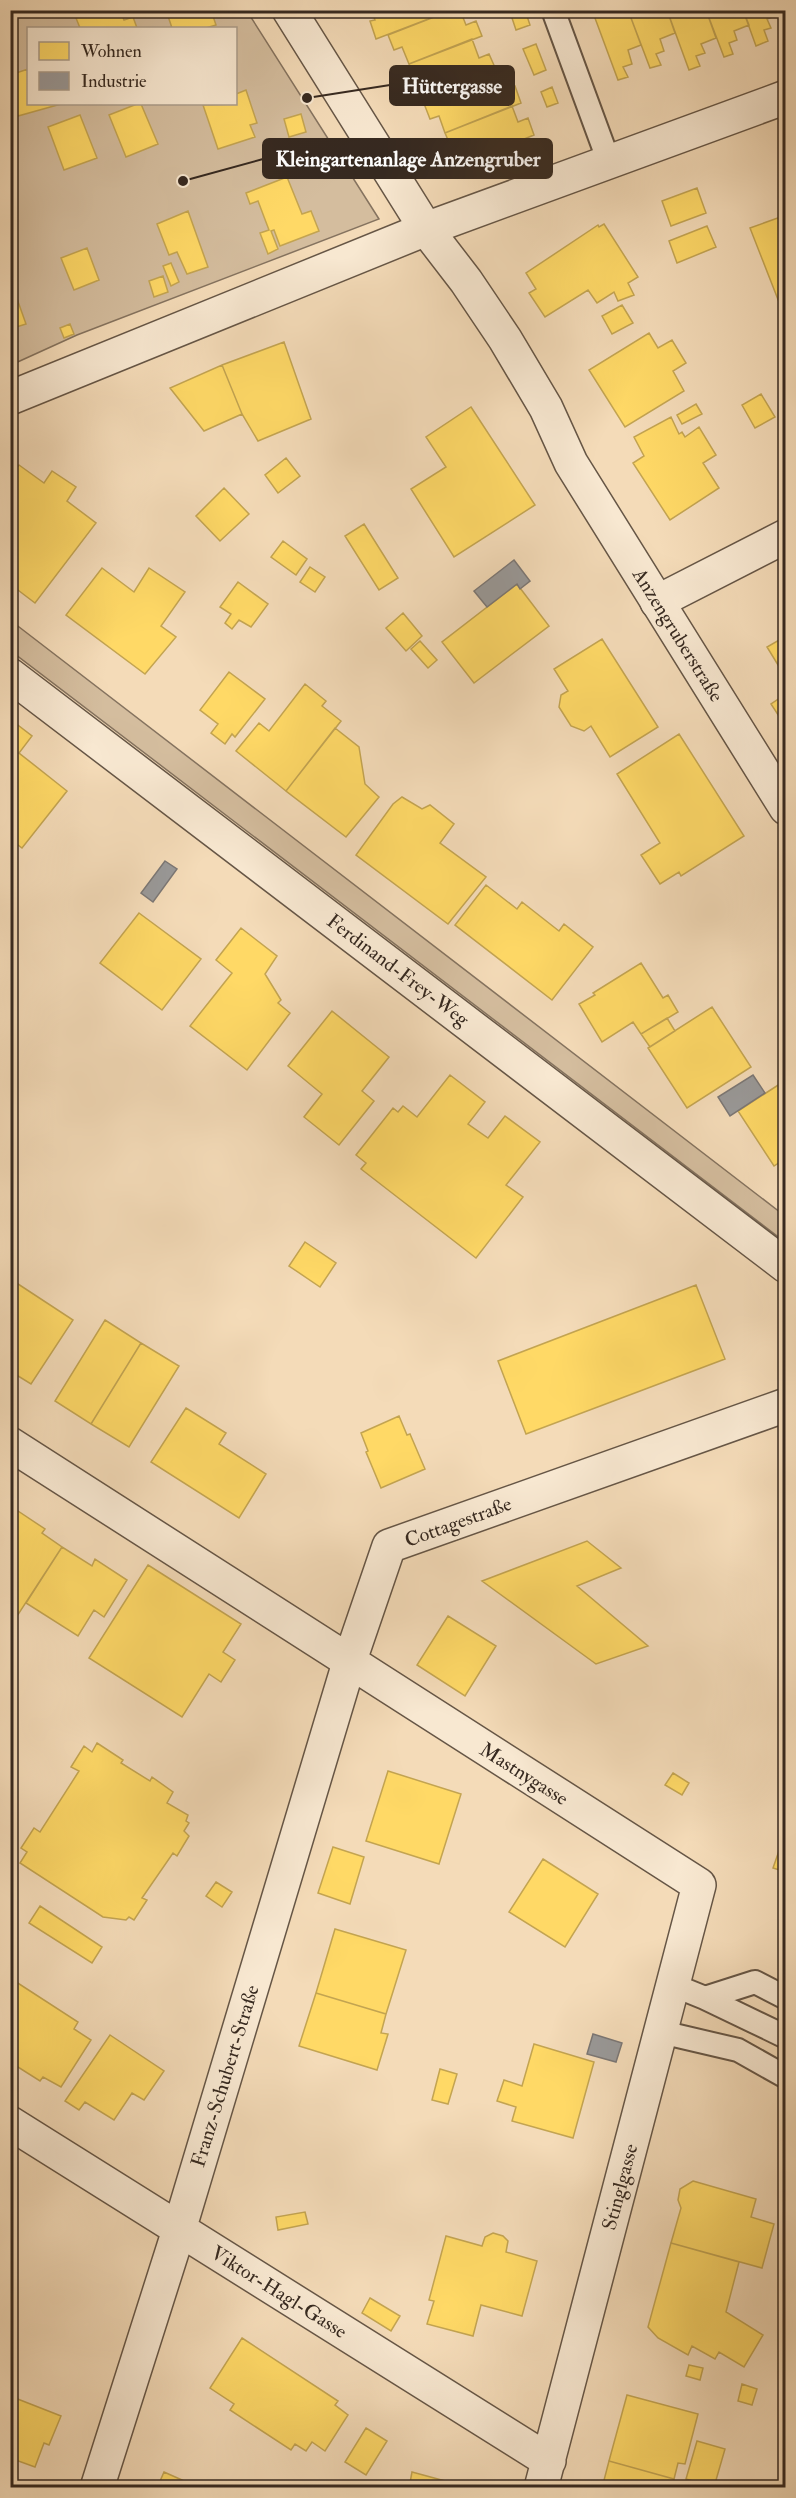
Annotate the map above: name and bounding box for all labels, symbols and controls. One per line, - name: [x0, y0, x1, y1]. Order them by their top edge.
- legend: [27, 27, 237, 105]
- text: Wohnen: [80, 40, 142, 63]
- callout: Hüttergasse: [390, 66, 514, 105]
- text: Industrie: [81, 70, 147, 93]
- text: Hüttergasse: [402, 73, 502, 100]
- callout: Kleingartenanlage Anzengruber: [263, 139, 552, 178]
- text: Kleingartenanlage Anzengruber: [275, 146, 542, 173]
- street label: Anzengruberstraße: [626, 563, 729, 706]
- street label: Ferdinand-Frey-Weg: [322, 908, 475, 1032]
- street label: Cottagestraße: [401, 1491, 515, 1553]
- street label: Mastnygasse: [475, 1737, 573, 1811]
- street label: Franz-Schubert-Straße: [185, 1982, 265, 2170]
- street label: Stinglgasse: [596, 2141, 644, 2233]
- street label: Viktor-Hagl-Gasse: [206, 2240, 352, 2344]

